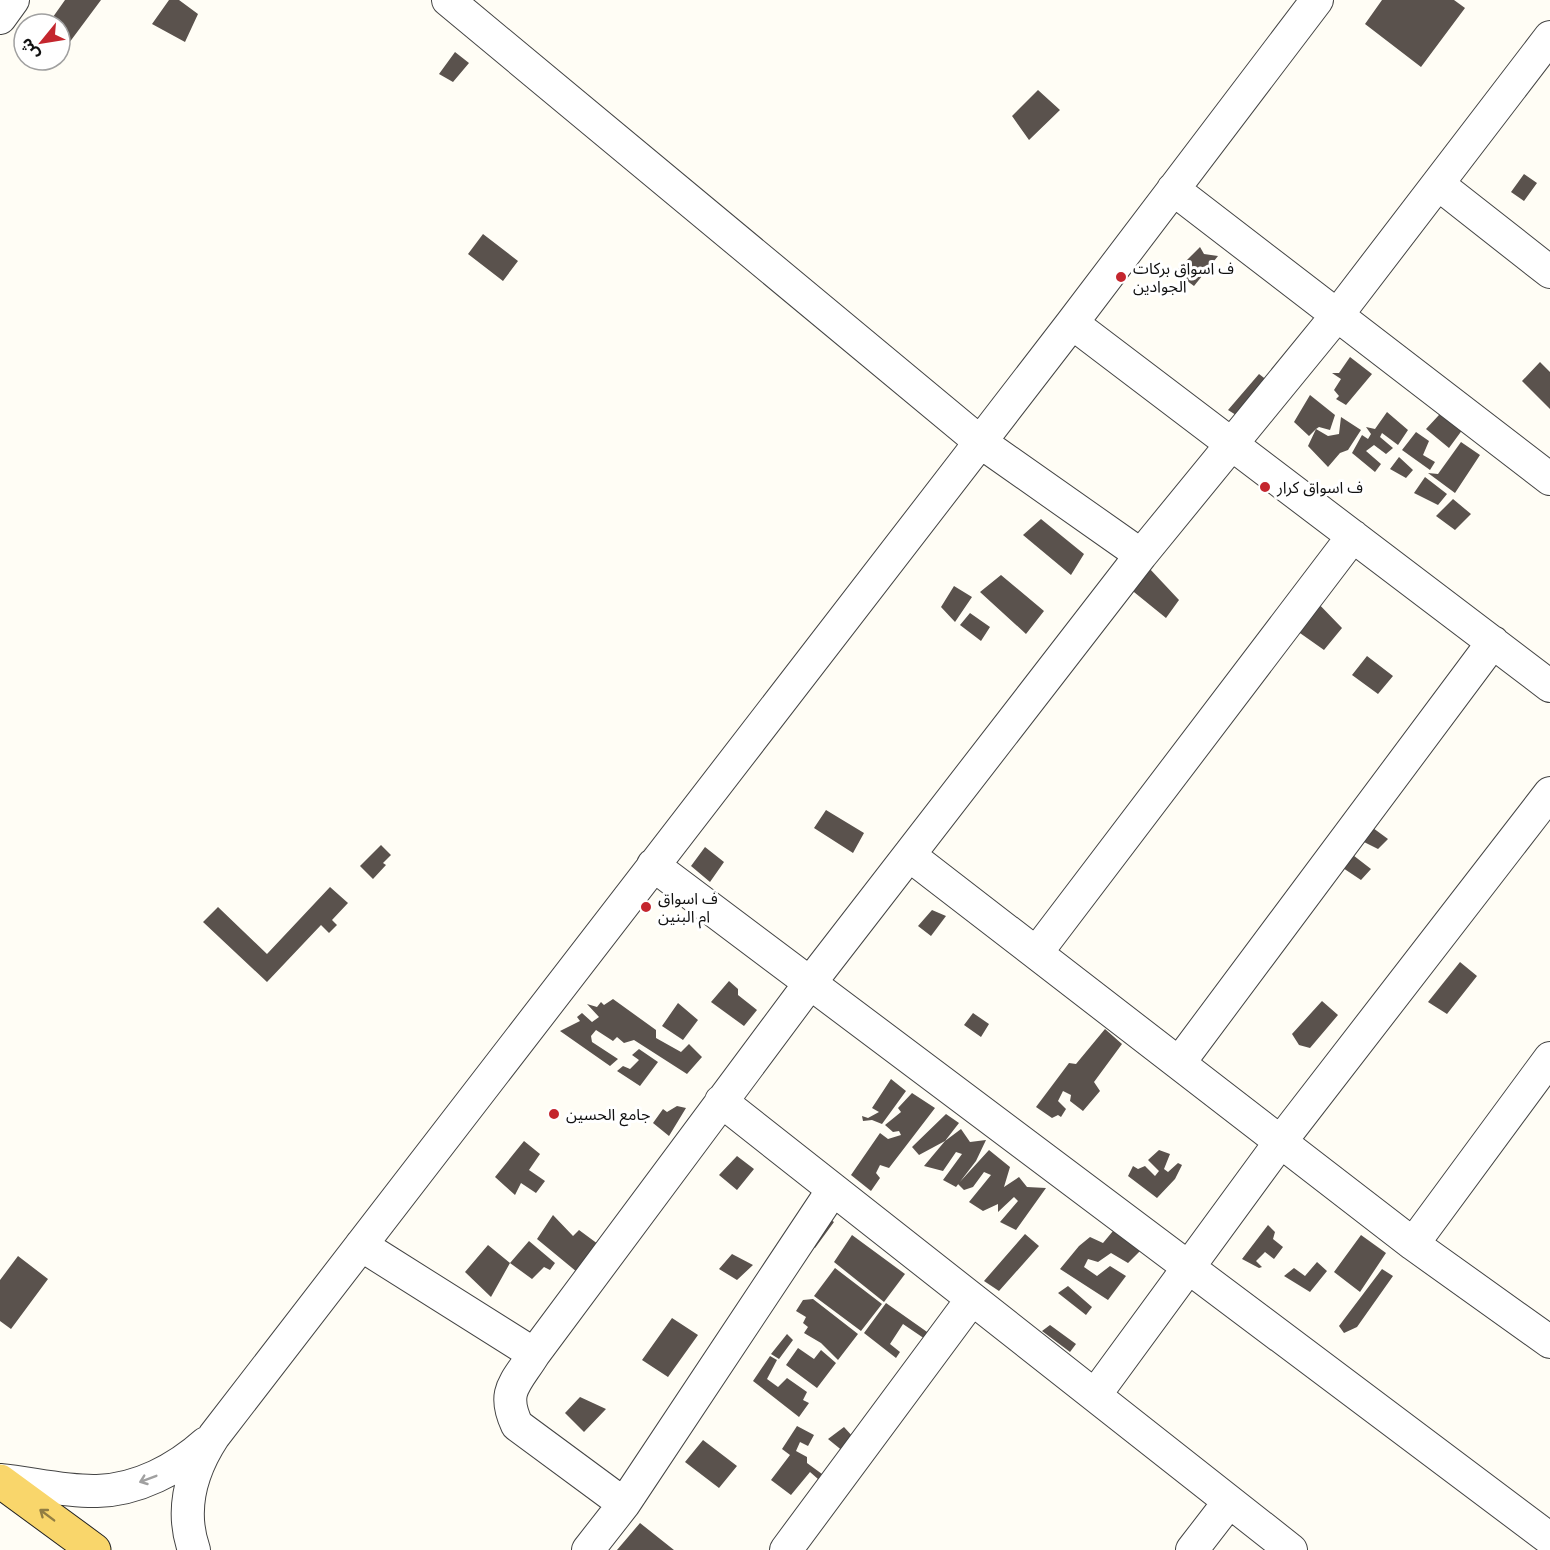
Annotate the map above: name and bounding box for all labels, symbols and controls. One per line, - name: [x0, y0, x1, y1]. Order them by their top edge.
- north arrow: [12, 12, 72, 72]
- text: ش: [17, 35, 43, 63]
- place label: ف اسواق بركات الجوادين: [1133, 260, 1234, 296]
- marker: ف اسواق بركات الجوادين: [1114, 270, 1128, 284]
- place label: ف اسواق كرار: [1276, 479, 1363, 497]
- marker: ف اسواق كرار: [1258, 480, 1272, 494]
- place label: ف اسواق ام البنين: [658, 890, 718, 929]
- marker: ف اسواق ام البنين: [639, 900, 653, 914]
- place label: جامع الحسين: [566, 1106, 650, 1127]
- marker: جامع الحسين: [547, 1107, 561, 1121]
- one-way arrow: [139, 1474, 157, 1485]
- one-way arrow: [39, 1509, 55, 1522]

